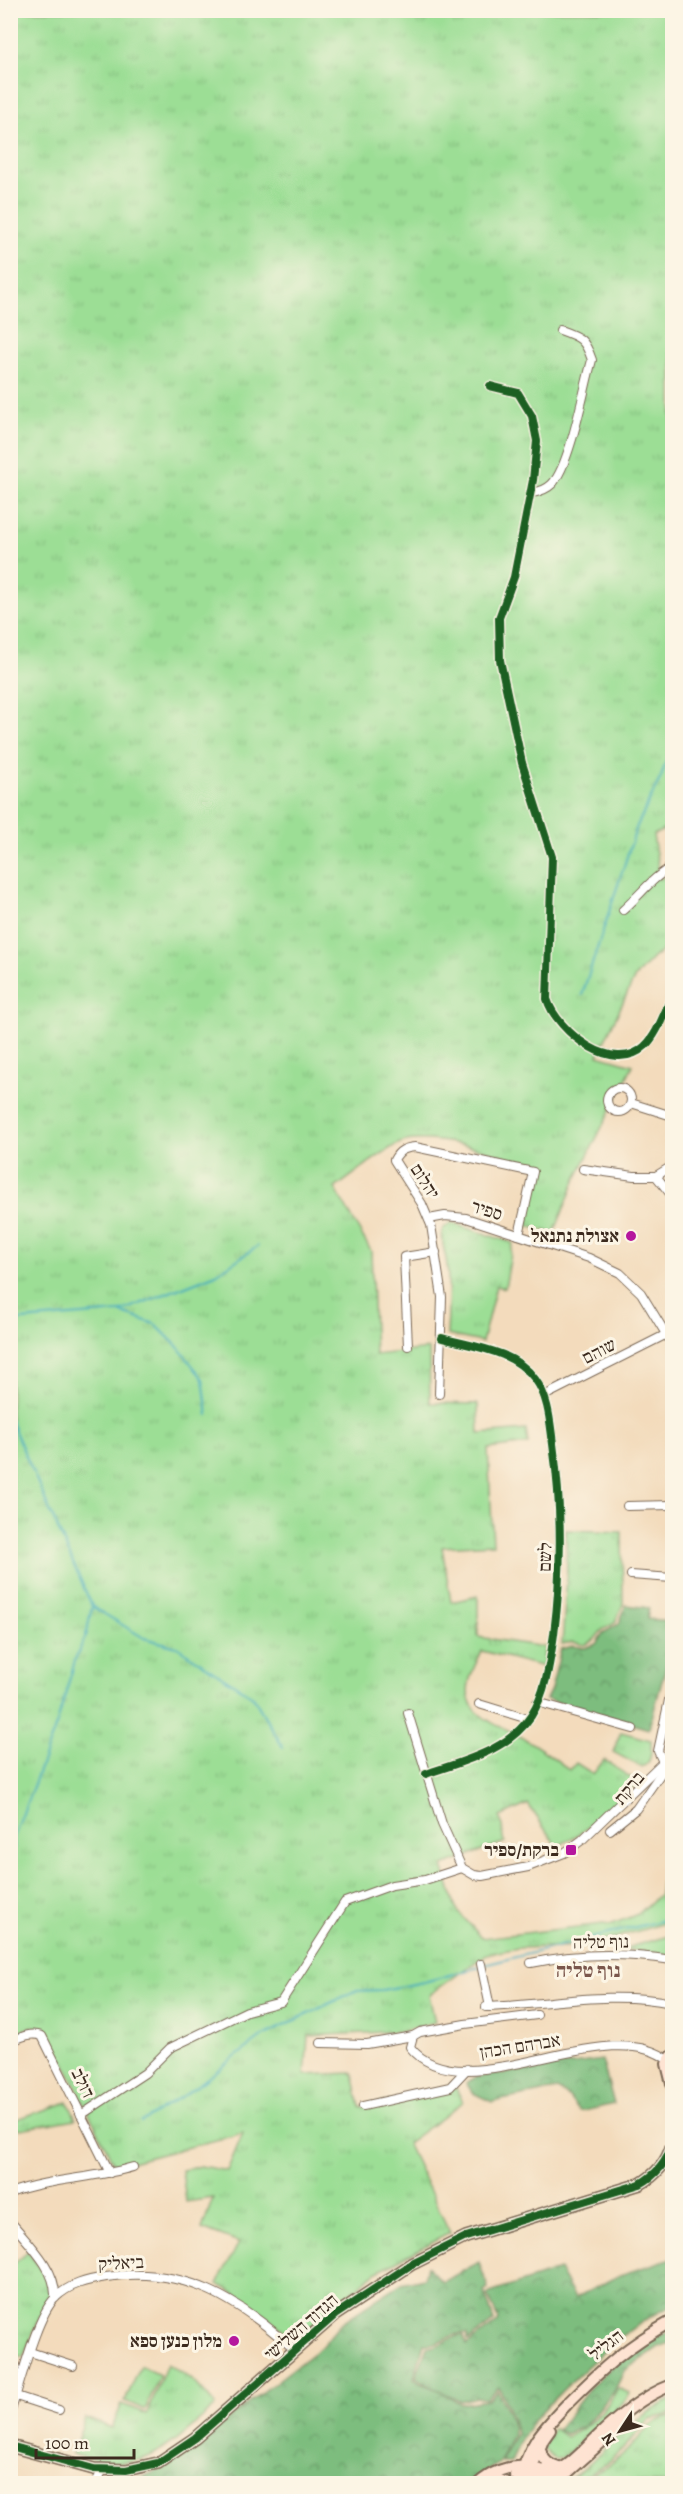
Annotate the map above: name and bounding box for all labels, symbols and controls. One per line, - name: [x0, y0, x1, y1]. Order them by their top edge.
- street label: יהלום: [405, 1159, 445, 1203]
- street label: ספיר: [468, 1194, 506, 1226]
- place label: אצולת נתנאל: [530, 1224, 619, 1248]
- marker: אצולת נתנאל: [624, 1229, 638, 1243]
- street label: שוהם: [578, 1332, 620, 1370]
- street label: לשם: [532, 1542, 558, 1572]
- street label: ברקת: [608, 1766, 650, 1810]
- place label: ברקת/ספיר: [484, 1838, 559, 1862]
- marker: ברקת/ספיר: [564, 1843, 578, 1857]
- street label: נוף טליה: [573, 1930, 629, 1954]
- district label: נוף טליה: [556, 1957, 620, 1984]
- street label: אברהם הכהן: [478, 2028, 562, 2064]
- street label: דולב: [66, 2064, 100, 2102]
- street label: ביאליק: [98, 2250, 145, 2276]
- street label: הגדוד השלישי: [259, 2288, 343, 2366]
- street label: הגליל: [584, 2324, 628, 2366]
- place label: מלון כנען ספא: [130, 2329, 222, 2353]
- marker: מלון כנען ספא: [227, 2334, 241, 2348]
- north arrow: [590, 2401, 650, 2461]
- scale bar: [36, 2422, 134, 2460]
- text: N: [596, 2428, 621, 2450]
- text: 100 m: [45, 2431, 89, 2455]

